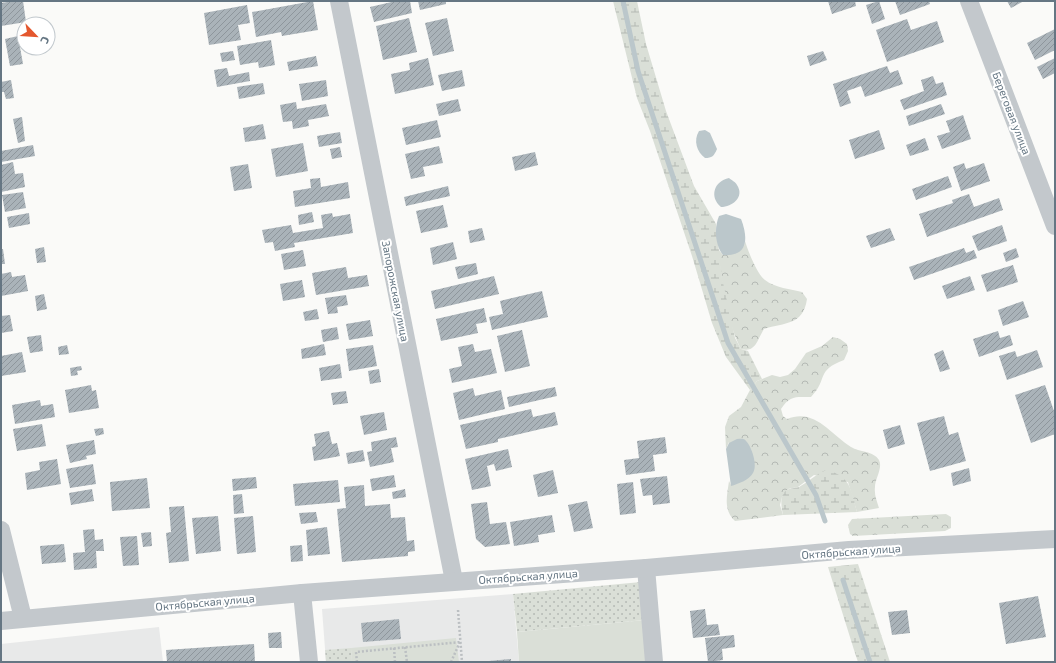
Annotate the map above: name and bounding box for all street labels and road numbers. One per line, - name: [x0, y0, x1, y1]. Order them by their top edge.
- street label: Береговая улица: [989, 70, 1034, 157]
- street label: Запорожская улица: [379, 239, 412, 343]
- street label: Октябрьская улица: [801, 541, 901, 562]
- street label: Октябрьская улица: [478, 566, 578, 587]
- street label: Октябрьская улица: [155, 591, 255, 614]

